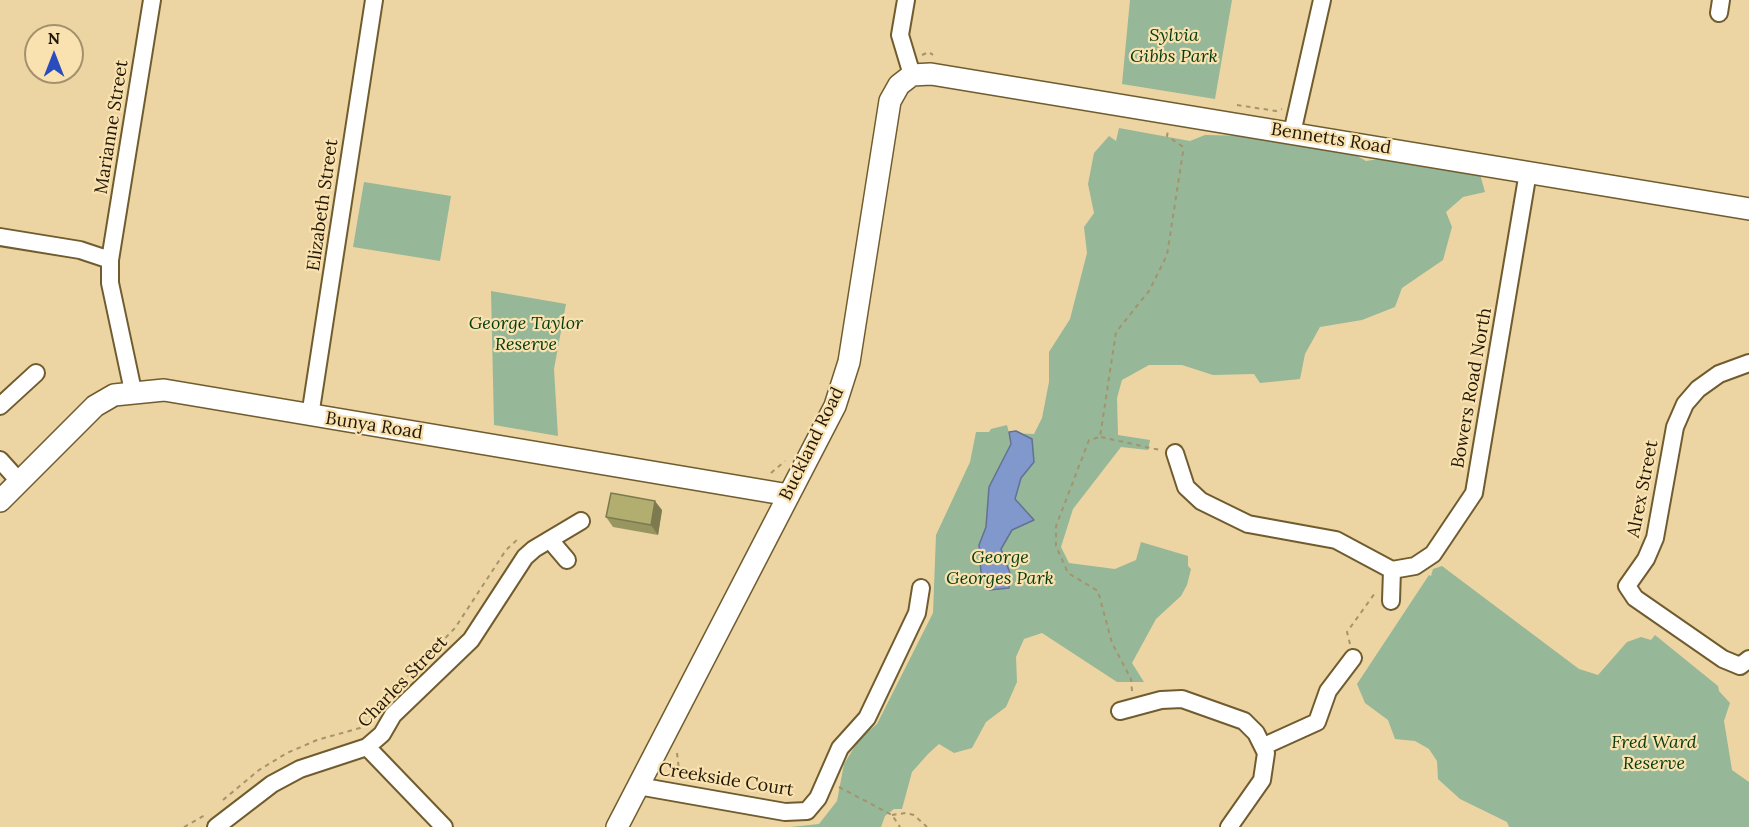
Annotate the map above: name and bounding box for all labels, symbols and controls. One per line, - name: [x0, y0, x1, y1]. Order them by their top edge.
- north arrow: [24, 24, 84, 84]
- park label: Sylvia Gibbs Park: [1130, 25, 1218, 68]
- text: N: [48, 28, 60, 48]
- street label: Marianne Street: [91, 58, 133, 196]
- street label: Bennetts Road: [1269, 119, 1393, 159]
- street label: Elizabeth Street: [303, 138, 343, 272]
- street label: Bowers Road North: [1447, 306, 1497, 470]
- park label: George Taylor Reserve: [469, 313, 583, 356]
- street label: Buckland Road: [775, 384, 849, 504]
- street label: Bunya Road: [324, 408, 424, 444]
- street label: Alrex Street: [1623, 438, 1663, 540]
- park label: George Georges Park: [946, 547, 1054, 590]
- street label: Charles Street: [354, 632, 452, 732]
- park label: Fred Ward Reserve: [1611, 732, 1697, 774]
- street label: Creekside Court: [657, 759, 795, 801]

